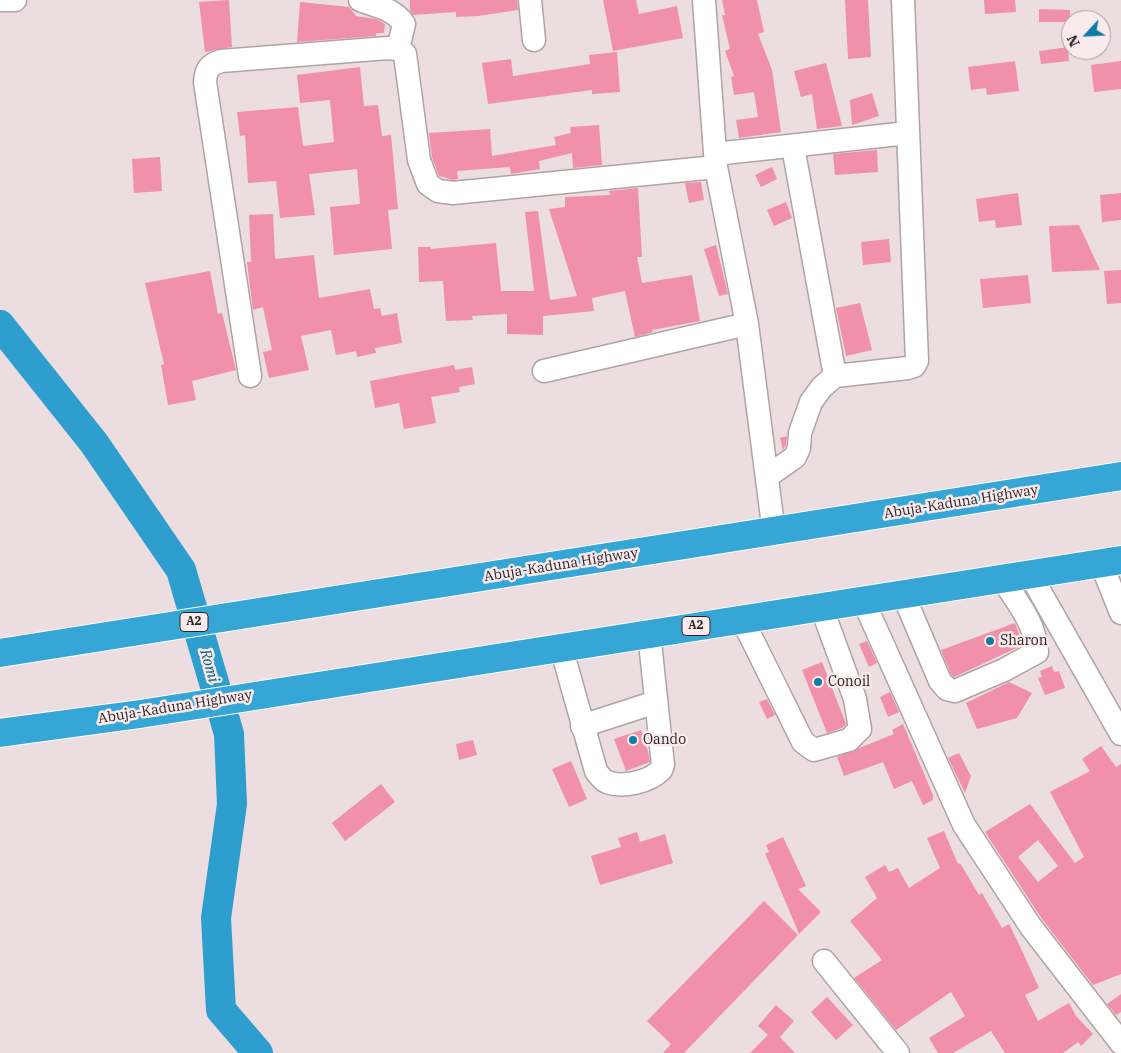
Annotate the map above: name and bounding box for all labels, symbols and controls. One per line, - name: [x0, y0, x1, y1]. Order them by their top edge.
- north arrow: [1061, 10, 1111, 60]
- text: N: [1063, 32, 1084, 50]
- street label: Abuja-Kaduna Highway: [883, 482, 1039, 522]
- street label: Abuja-Kaduna Highway: [483, 545, 639, 585]
- road number: A2: [180, 612, 208, 632]
- road number: A2: [682, 616, 710, 636]
- place label: Sharon: [1000, 633, 1048, 649]
- marker: Sharon: [984, 635, 996, 647]
- water label: Romi: [196, 647, 222, 685]
- place label: Conoil: [828, 674, 870, 690]
- marker: Conoil: [812, 676, 824, 688]
- street label: Abuja-Kaduna Highway: [97, 687, 253, 727]
- place label: Oando: [643, 732, 686, 748]
- marker: Oando: [627, 734, 639, 746]

